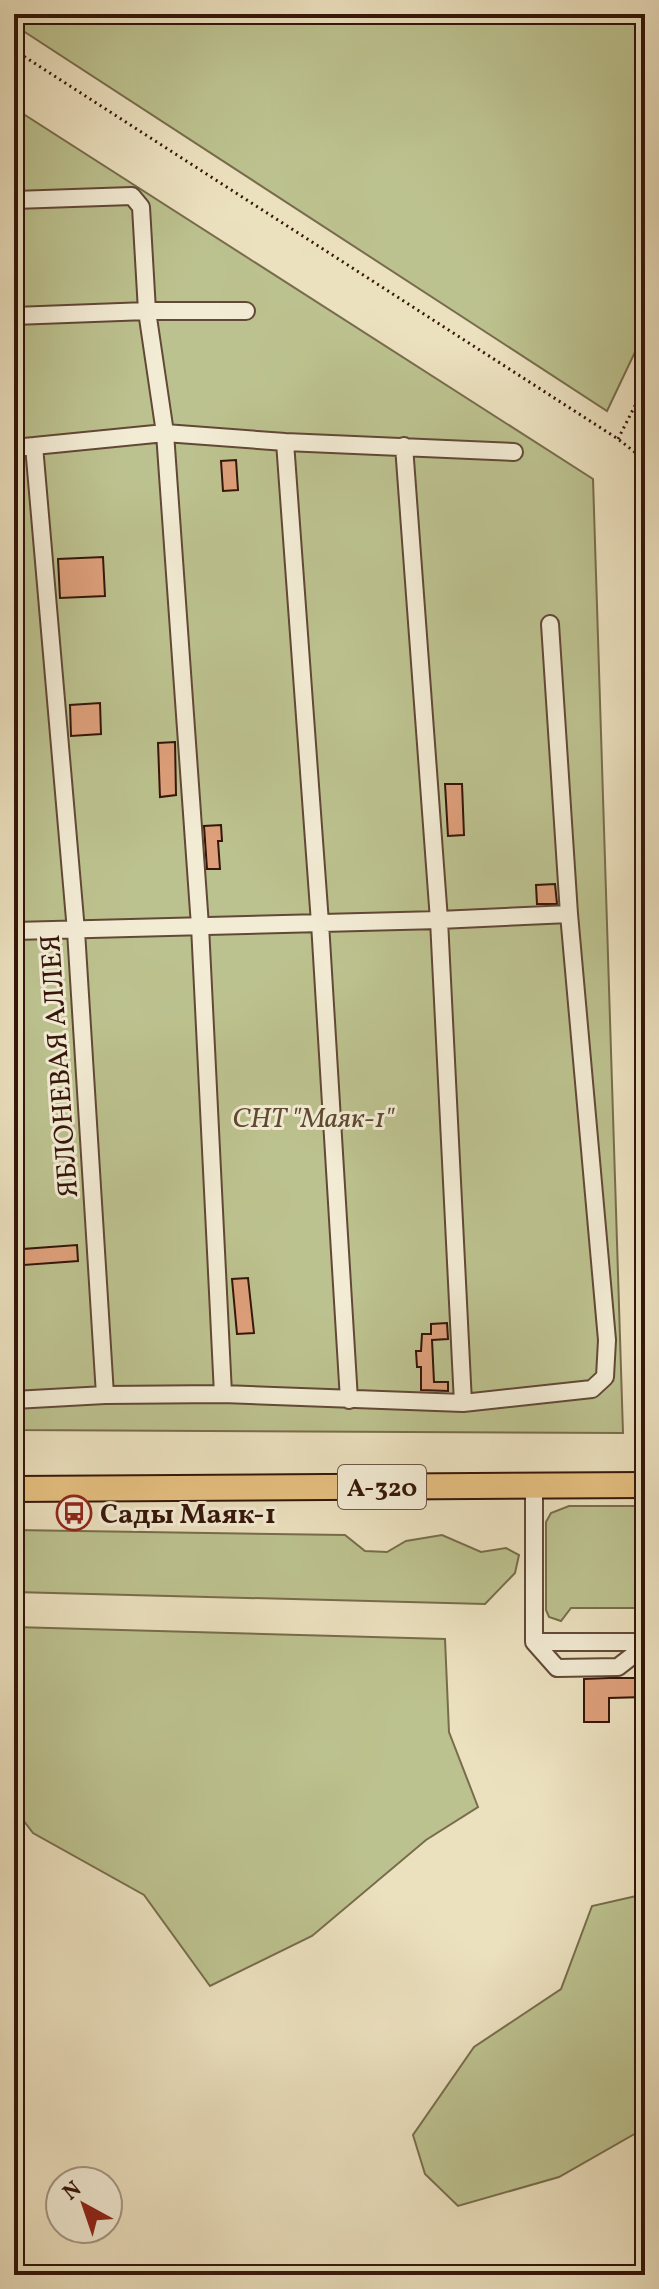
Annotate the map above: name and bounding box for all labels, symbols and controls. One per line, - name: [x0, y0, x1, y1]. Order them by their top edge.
- street label: ЯБЛОНЕВАЯ АЛЛЕЯ: [32, 933, 89, 1199]
- park label: СНТ "Маяк-1": [232, 1100, 396, 1139]
- road number: А-320: [338, 1465, 426, 1509]
- bus stop icon: Сады Маяк-1: [55, 1494, 93, 1532]
- place label: Сады Маяк-1: [100, 1496, 276, 1535]
- north arrow: [44, 2165, 124, 2245]
- text: N: [57, 2175, 89, 2209]

